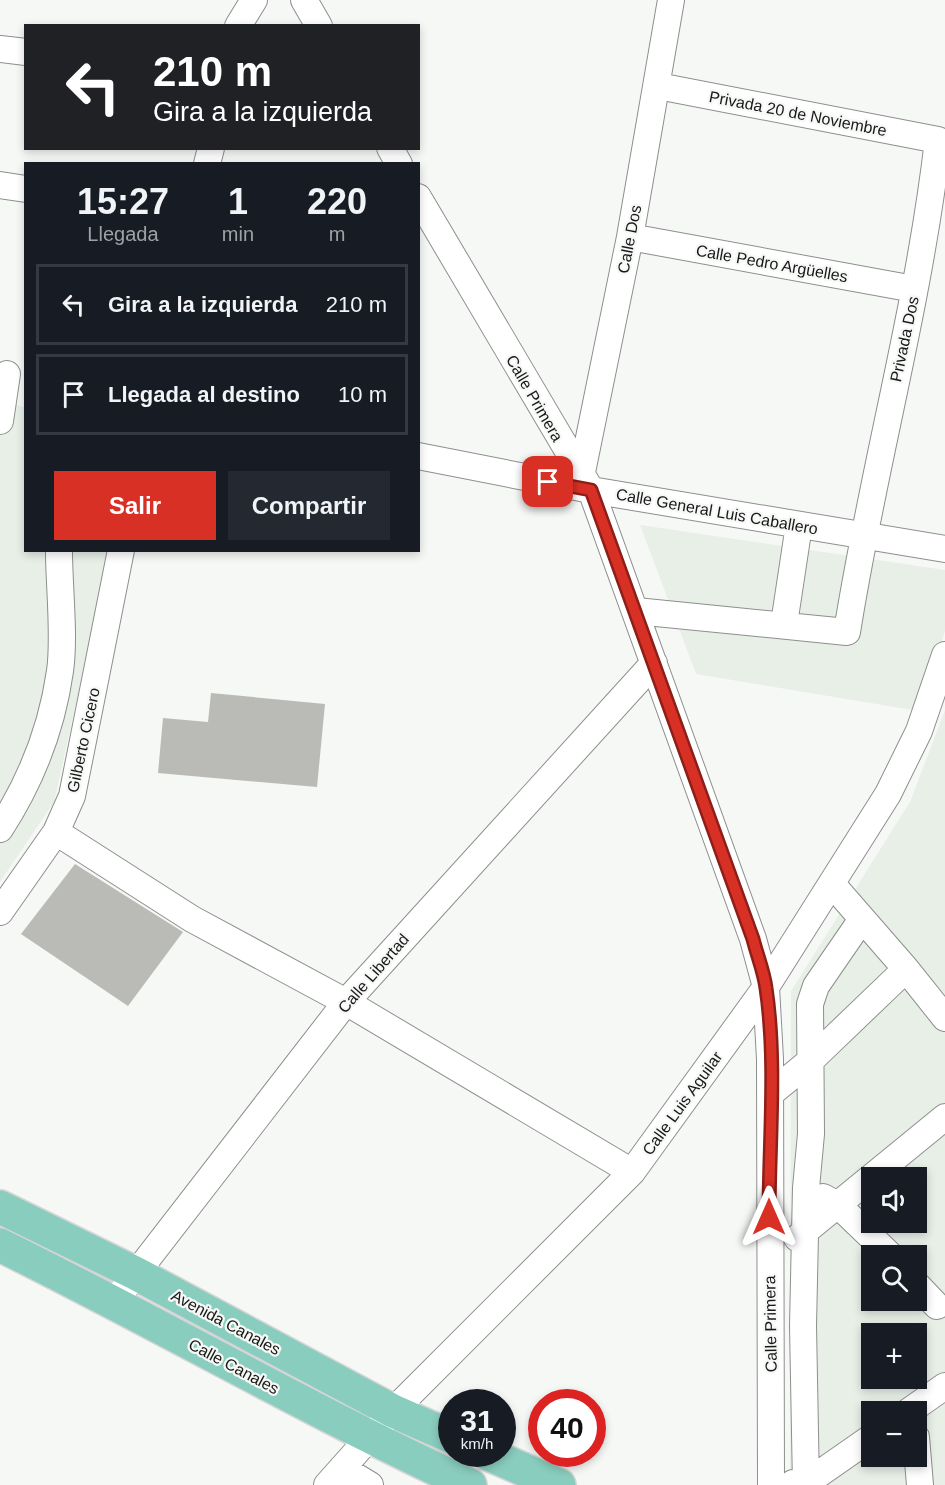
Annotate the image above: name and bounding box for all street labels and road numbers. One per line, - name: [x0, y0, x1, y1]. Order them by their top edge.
- street label: Privada 20 de Noviembre: [708, 88, 888, 139]
- street label: Calle Dos: [615, 203, 644, 275]
- street label: Calle Pedro Argüelles: [695, 242, 849, 285]
- street label: Privada Dos: [887, 295, 922, 383]
- street label: Calle Primera: [503, 352, 566, 445]
- street label: Calle General Luis Caballero: [615, 485, 819, 538]
- street label: Gilberto Cicero: [64, 686, 103, 794]
- street label: Calle Libertad: [335, 930, 412, 1016]
- street label: Calle Luis Aguilar: [639, 1048, 726, 1158]
- street label: Calle Primera: [761, 1275, 780, 1373]
- street label: Avenida Canales: [168, 1287, 283, 1358]
- street label: Calle Canales: [186, 1336, 282, 1397]

